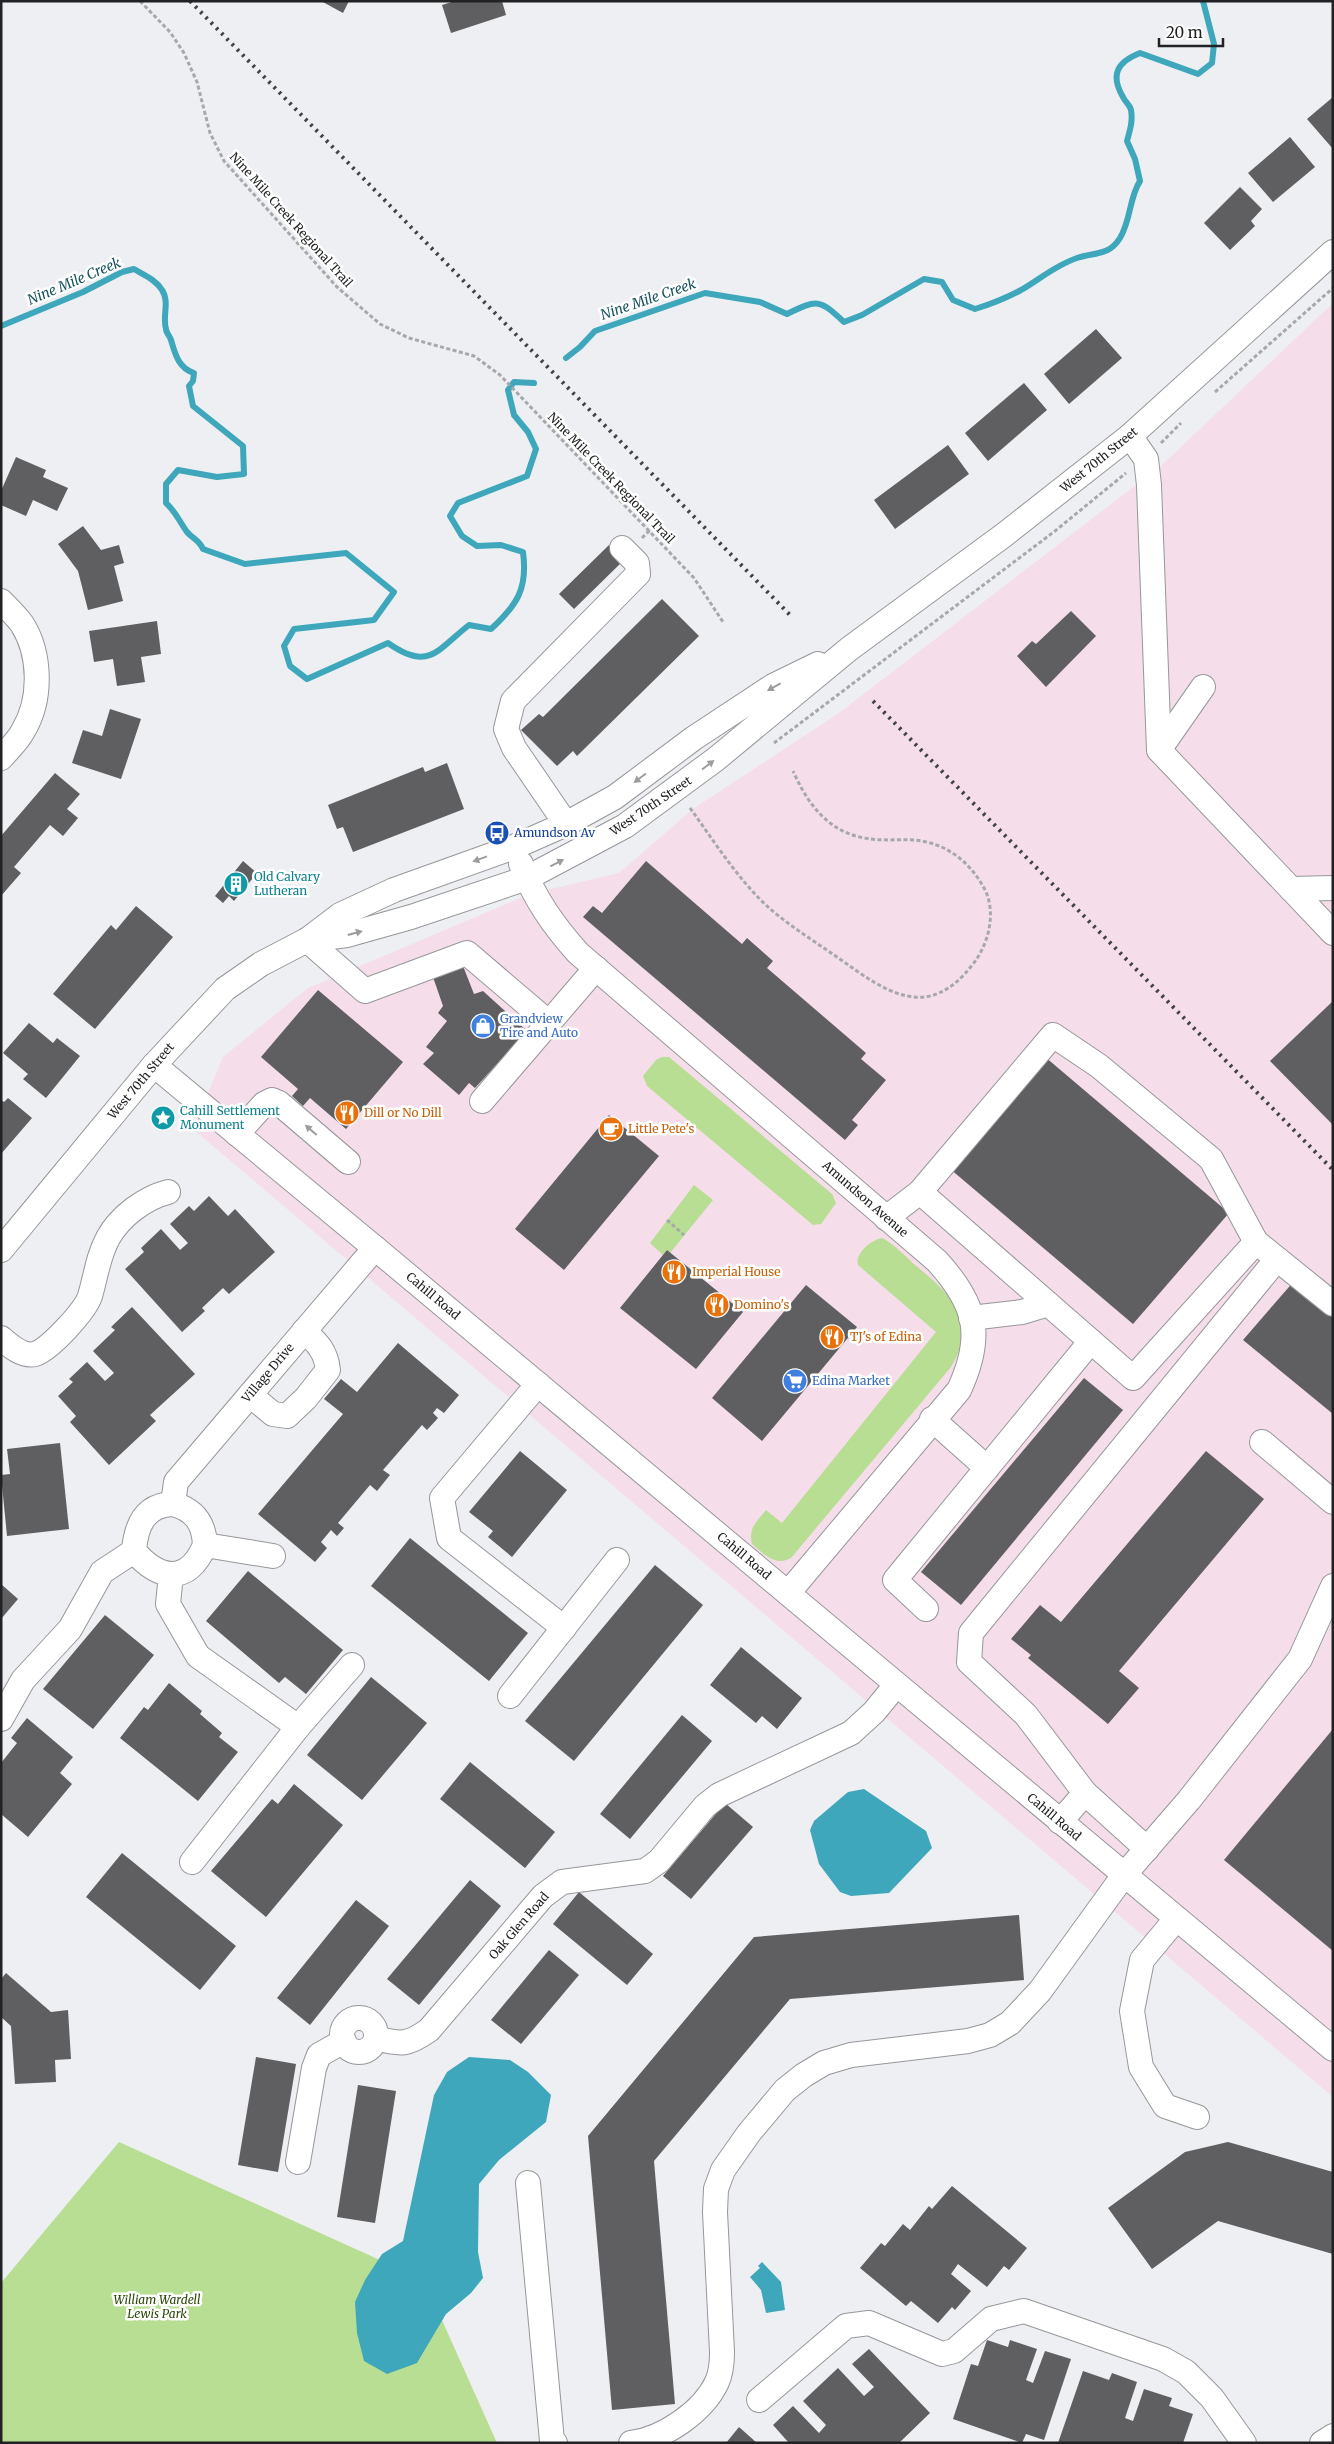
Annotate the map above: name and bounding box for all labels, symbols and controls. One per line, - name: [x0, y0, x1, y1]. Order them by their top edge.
- scale bar: [1159, 15, 1223, 47]
- text: 20 m: [1166, 23, 1203, 42]
- street label: Nine Mile Creek Regional Trail: [227, 149, 356, 290]
- water label: Nine Mile Creek: [25, 253, 124, 309]
- water label: Nine Mile Creek: [598, 274, 698, 324]
- street label: Nine Mile Creek Regional Trail: [545, 409, 678, 546]
- street label: West 70th Street: [1056, 424, 1141, 496]
- one-way arrow: [767, 682, 781, 691]
- one-way arrow: [701, 760, 714, 771]
- street label: West 70th Street: [606, 773, 695, 839]
- one-way arrow: [634, 773, 647, 784]
- bus stop icon: Amundson Av: [484, 820, 510, 846]
- place label: Amundson Av: [513, 825, 595, 840]
- one-way arrow: [472, 855, 487, 863]
- one-way arrow: [550, 859, 565, 867]
- place label: Old Calvary Lutheran: [254, 869, 320, 898]
- building icon: Old Calvary Lutheran: [223, 871, 249, 897]
- one-way arrow: [347, 929, 362, 937]
- place label: Grandview Tire and Auto: [500, 1011, 578, 1040]
- shop icon: Grandview Tire and Auto: [470, 1013, 496, 1039]
- street label: West 70th Street: [104, 1039, 177, 1123]
- restaurant icon: Dill or No Dill: [334, 1100, 360, 1126]
- place label: Cahill Settlement Monument: [180, 1103, 280, 1132]
- place icon: Cahill Settlement Monument: [150, 1105, 176, 1131]
- place label: Dill or No Dill: [364, 1105, 442, 1120]
- cafe icon: Little Pete's: [598, 1116, 624, 1142]
- place label: Little Pete's: [628, 1121, 694, 1136]
- one-way arrow: [305, 1124, 317, 1136]
- street label: Amundson Avenue: [819, 1157, 911, 1240]
- restaurant icon: Imperial House: [661, 1259, 687, 1285]
- place label: Imperial House: [692, 1264, 780, 1279]
- street label: Cahill Road: [403, 1269, 463, 1322]
- restaurant icon: Domino's: [704, 1292, 730, 1318]
- place label: Domino's: [734, 1297, 789, 1312]
- restaurant icon: TJ's of Edina: [819, 1324, 845, 1350]
- place label: TJ's of Edina: [850, 1329, 922, 1344]
- street label: Village Drive: [238, 1340, 297, 1406]
- supermarket icon: Edina Market: [782, 1368, 808, 1394]
- place label: Edina Market: [812, 1373, 890, 1388]
- street label: Cahill Road: [714, 1529, 774, 1582]
- street label: Cahill Road: [1024, 1790, 1084, 1843]
- street label: Oak Glen Road: [485, 1889, 552, 1962]
- park label: William Wardell Lewis Park: [113, 2292, 201, 2321]

